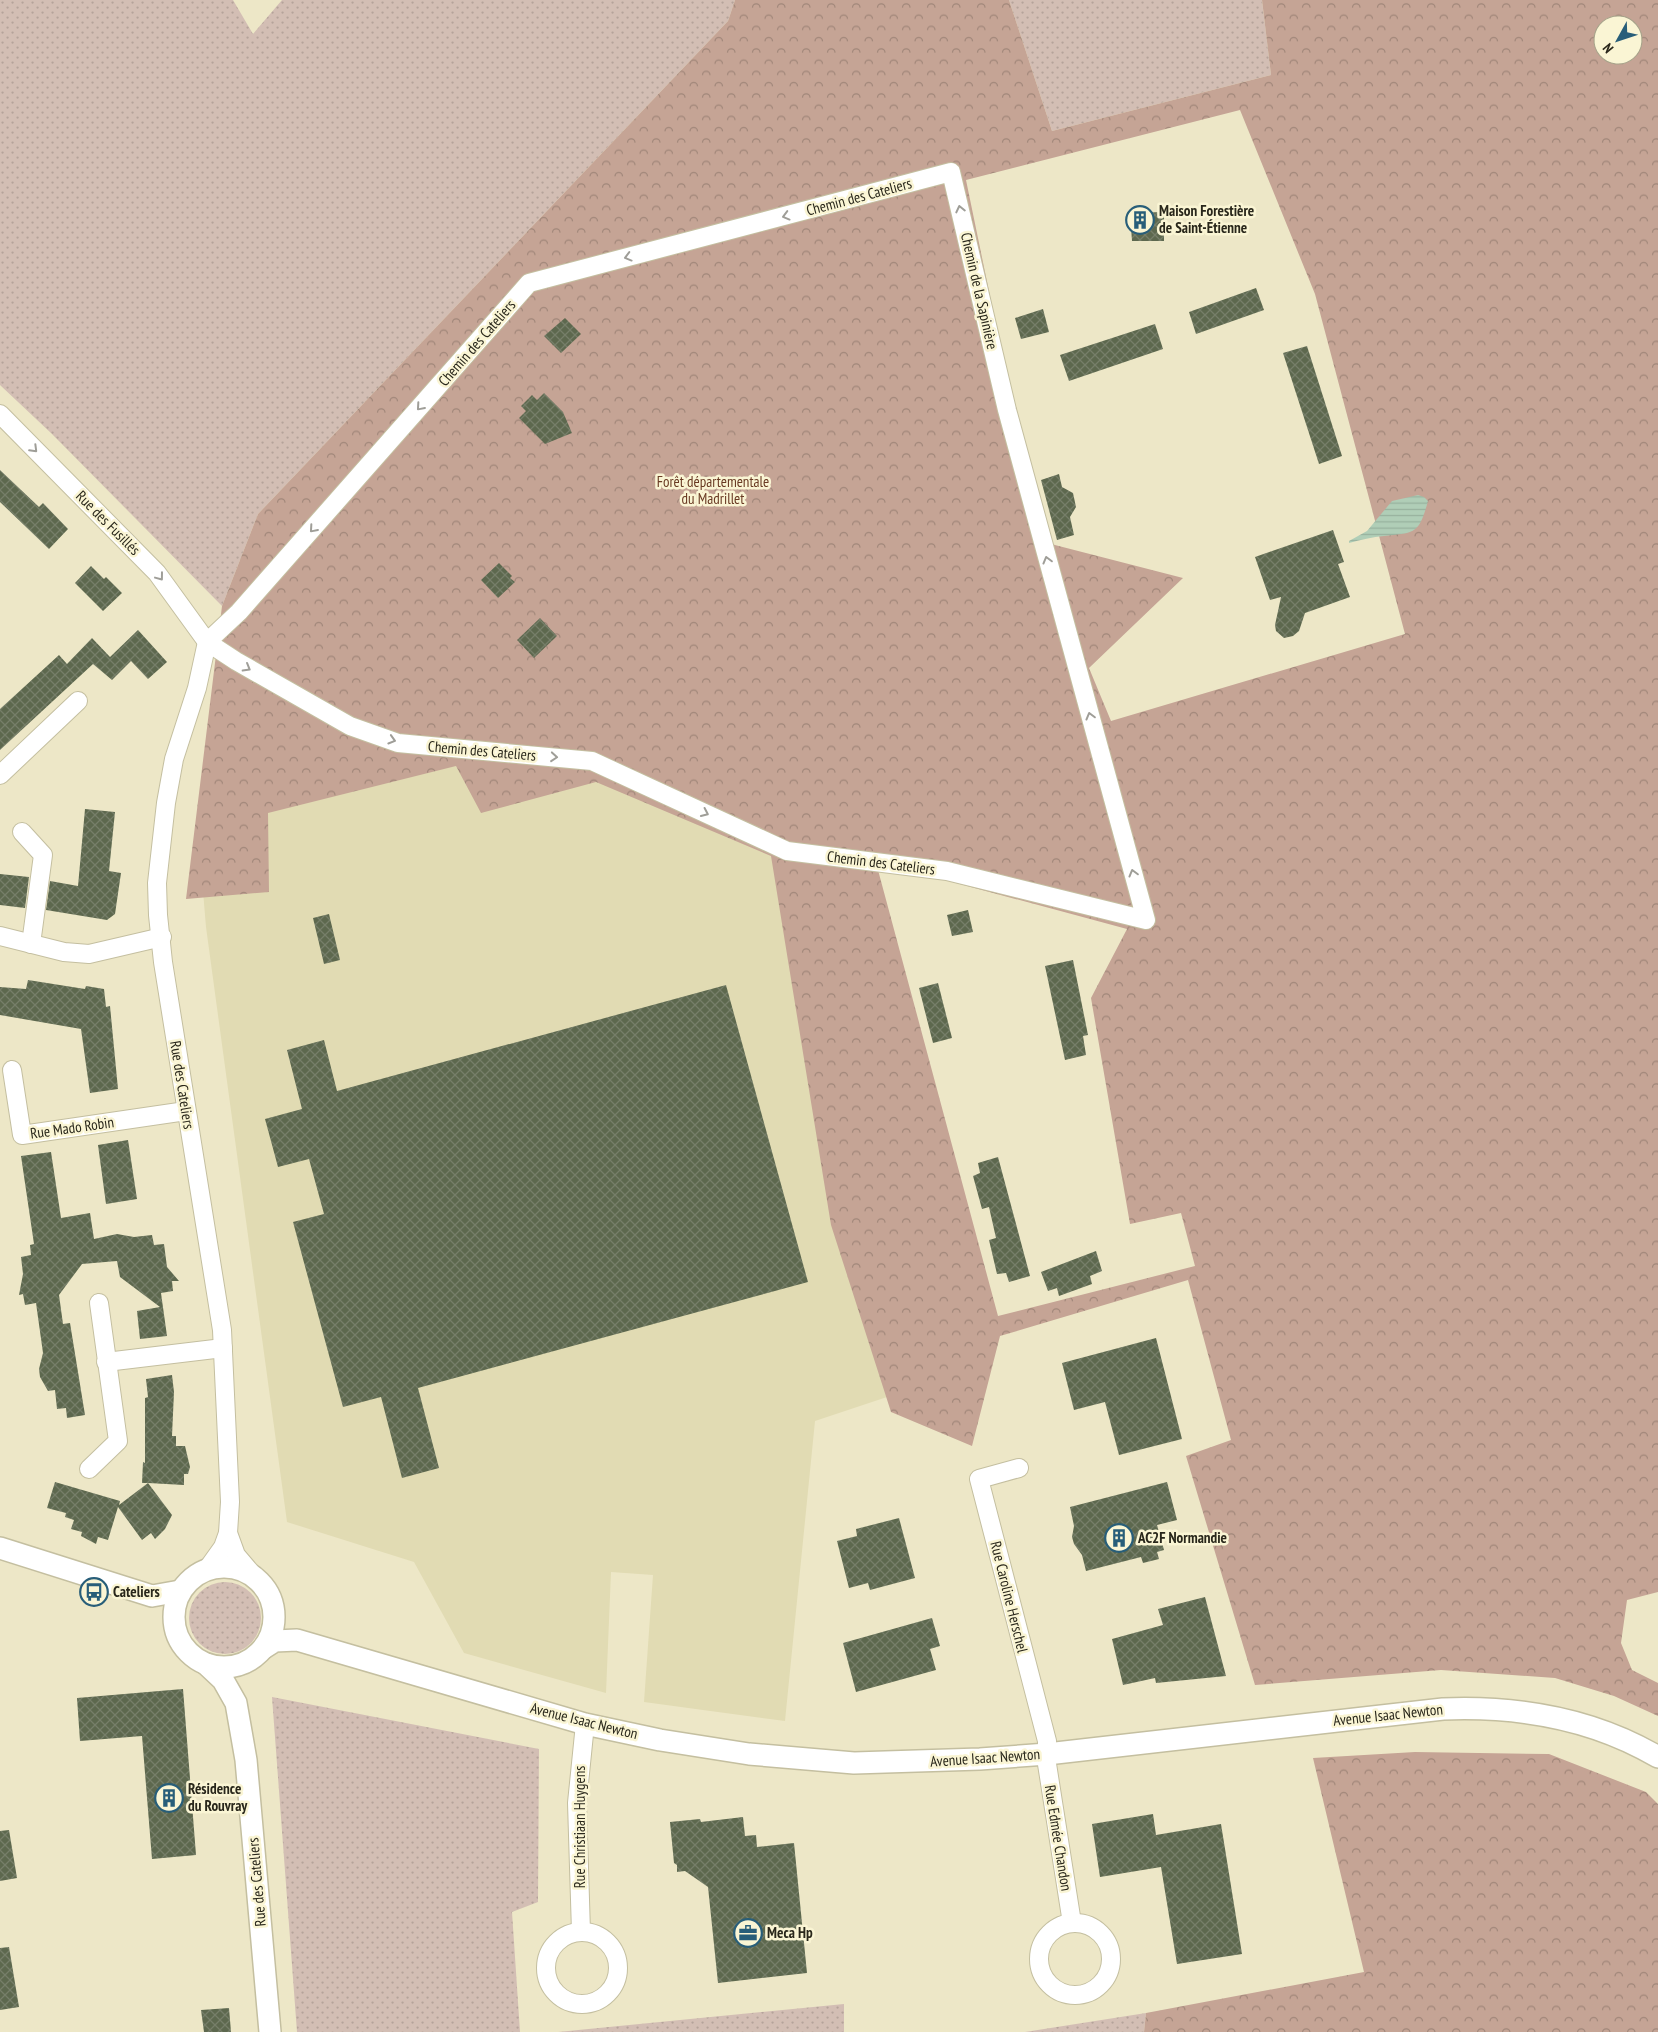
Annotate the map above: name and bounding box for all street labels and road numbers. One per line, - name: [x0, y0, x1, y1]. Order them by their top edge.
- street label: Chemin des Cateliers: [804, 173, 914, 220]
- street label: Chemin de la Sapinière: [957, 231, 1002, 351]
- street label: Chemin des Cateliers: [434, 296, 519, 390]
- street label: Rue des Fusillés: [72, 486, 145, 559]
- street label: Chemin des Cateliers: [427, 736, 537, 765]
- street label: Chemin des Cateliers: [826, 846, 936, 879]
- street label: Rue des Cateliers: [166, 1039, 199, 1130]
- street label: Rue Mado Robin: [29, 1112, 115, 1143]
- street label: Rue Caroline Herschel: [986, 1539, 1033, 1655]
- street label: Avenue Isaac Newton: [528, 1698, 640, 1743]
- street label: Avenue Isaac Newton: [1332, 1699, 1444, 1730]
- street label: Avenue Isaac Newton: [929, 1744, 1040, 1771]
- street label: Rue Christiaan Huygens: [570, 1766, 589, 1888]
- street label: Rue Edmée Chandon: [1041, 1784, 1076, 1892]
- street label: Rue des Cateliers: [243, 1837, 270, 1927]

